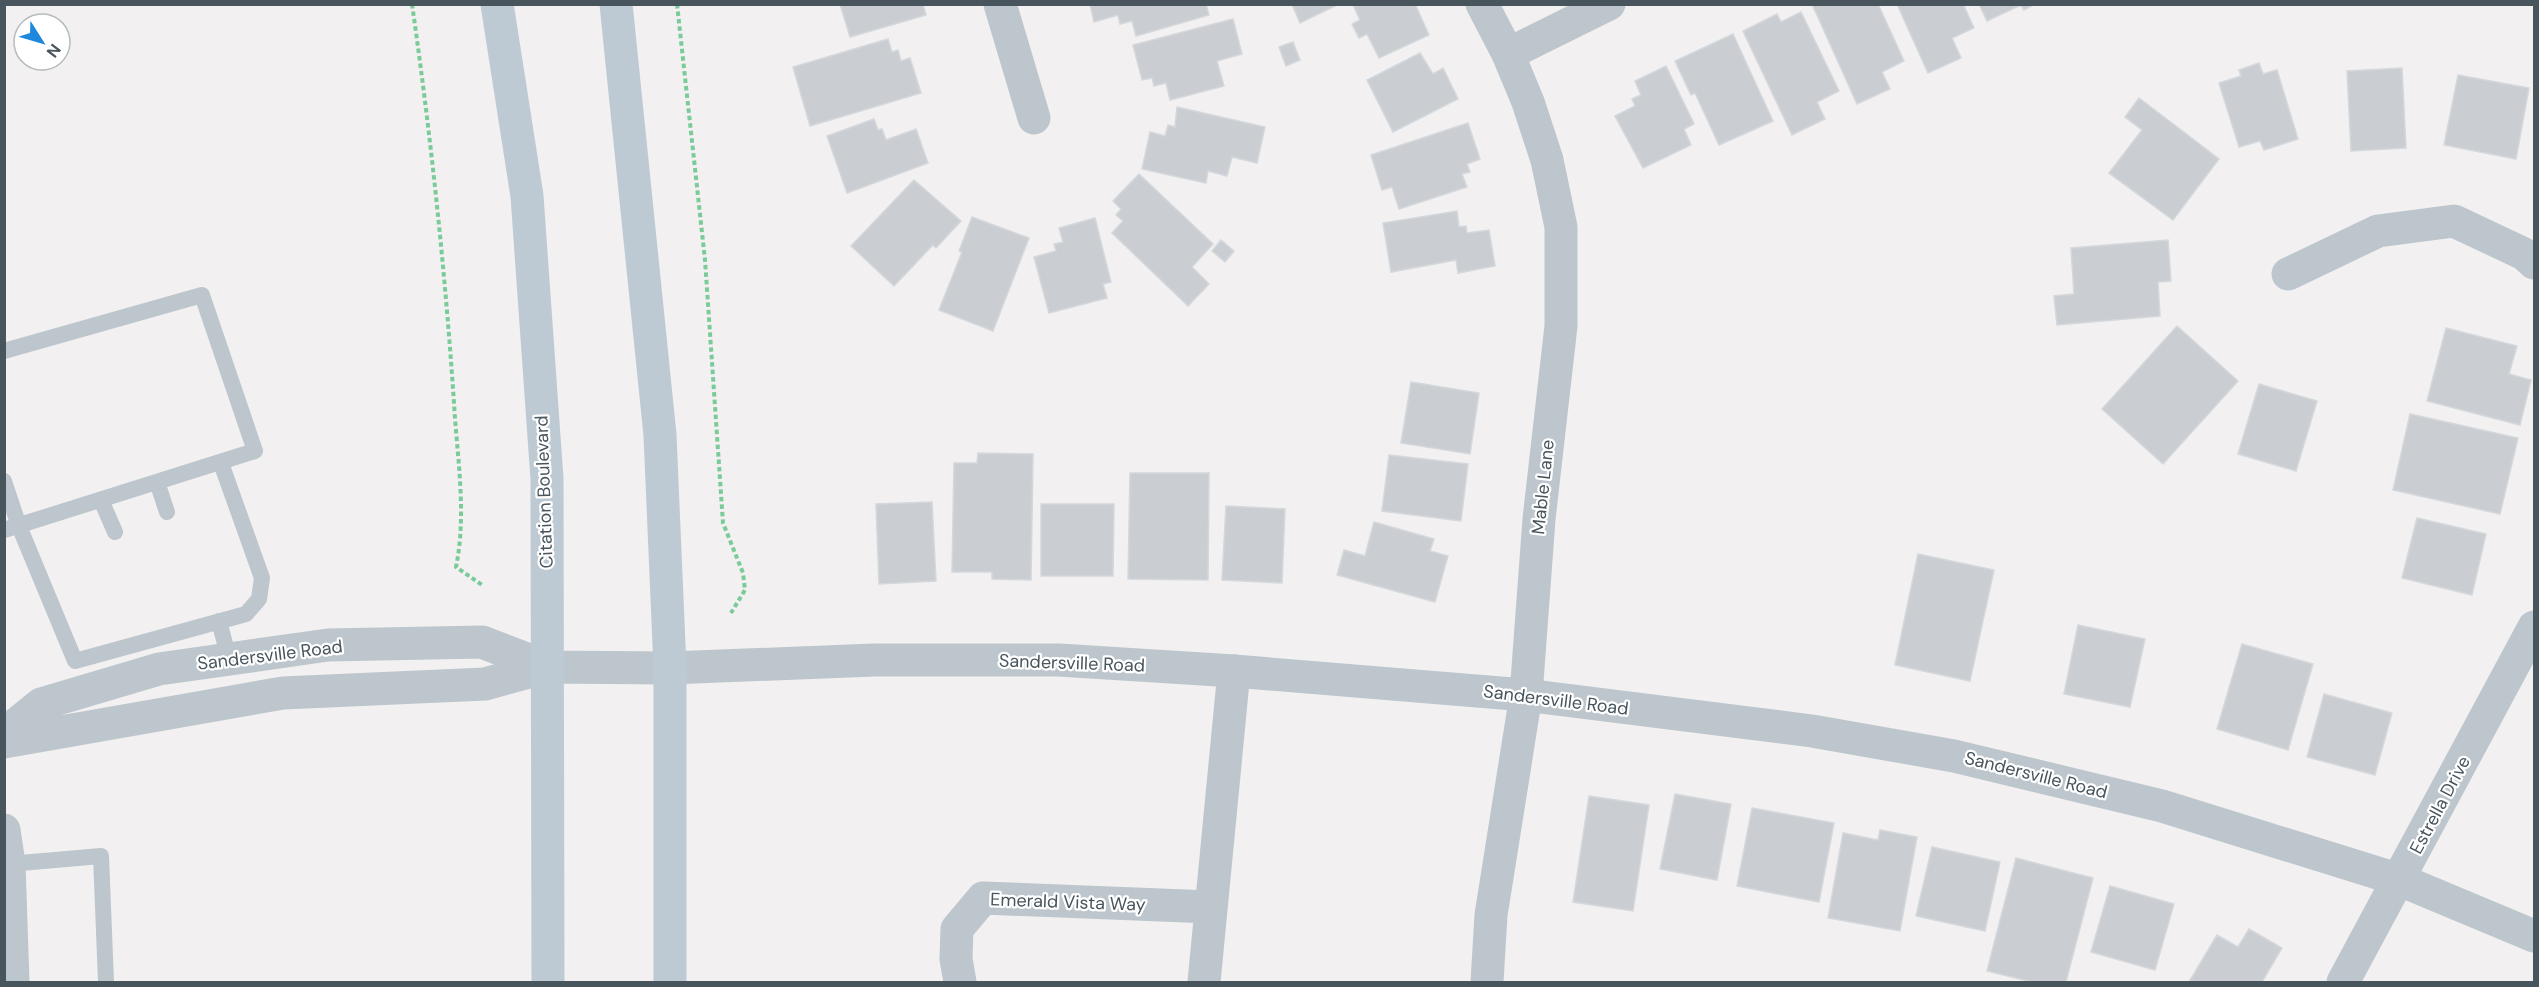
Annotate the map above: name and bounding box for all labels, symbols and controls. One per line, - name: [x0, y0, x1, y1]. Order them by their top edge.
- north arrow: [12, 12, 72, 72]
- text: N: [42, 40, 65, 62]
- street label: Citation Boulevard: [529, 415, 559, 569]
- street label: Mable Lane: [1526, 438, 1560, 536]
- street label: Sandersville Road: [196, 634, 344, 676]
- street label: Sandersville Road: [999, 648, 1145, 678]
- street label: Sandersville Road: [1482, 679, 1630, 721]
- street label: Sandersville Road: [1962, 746, 2110, 804]
- street label: Estrella Drive: [2404, 752, 2476, 858]
- street label: Emerald Vista Way: [990, 887, 1146, 917]

